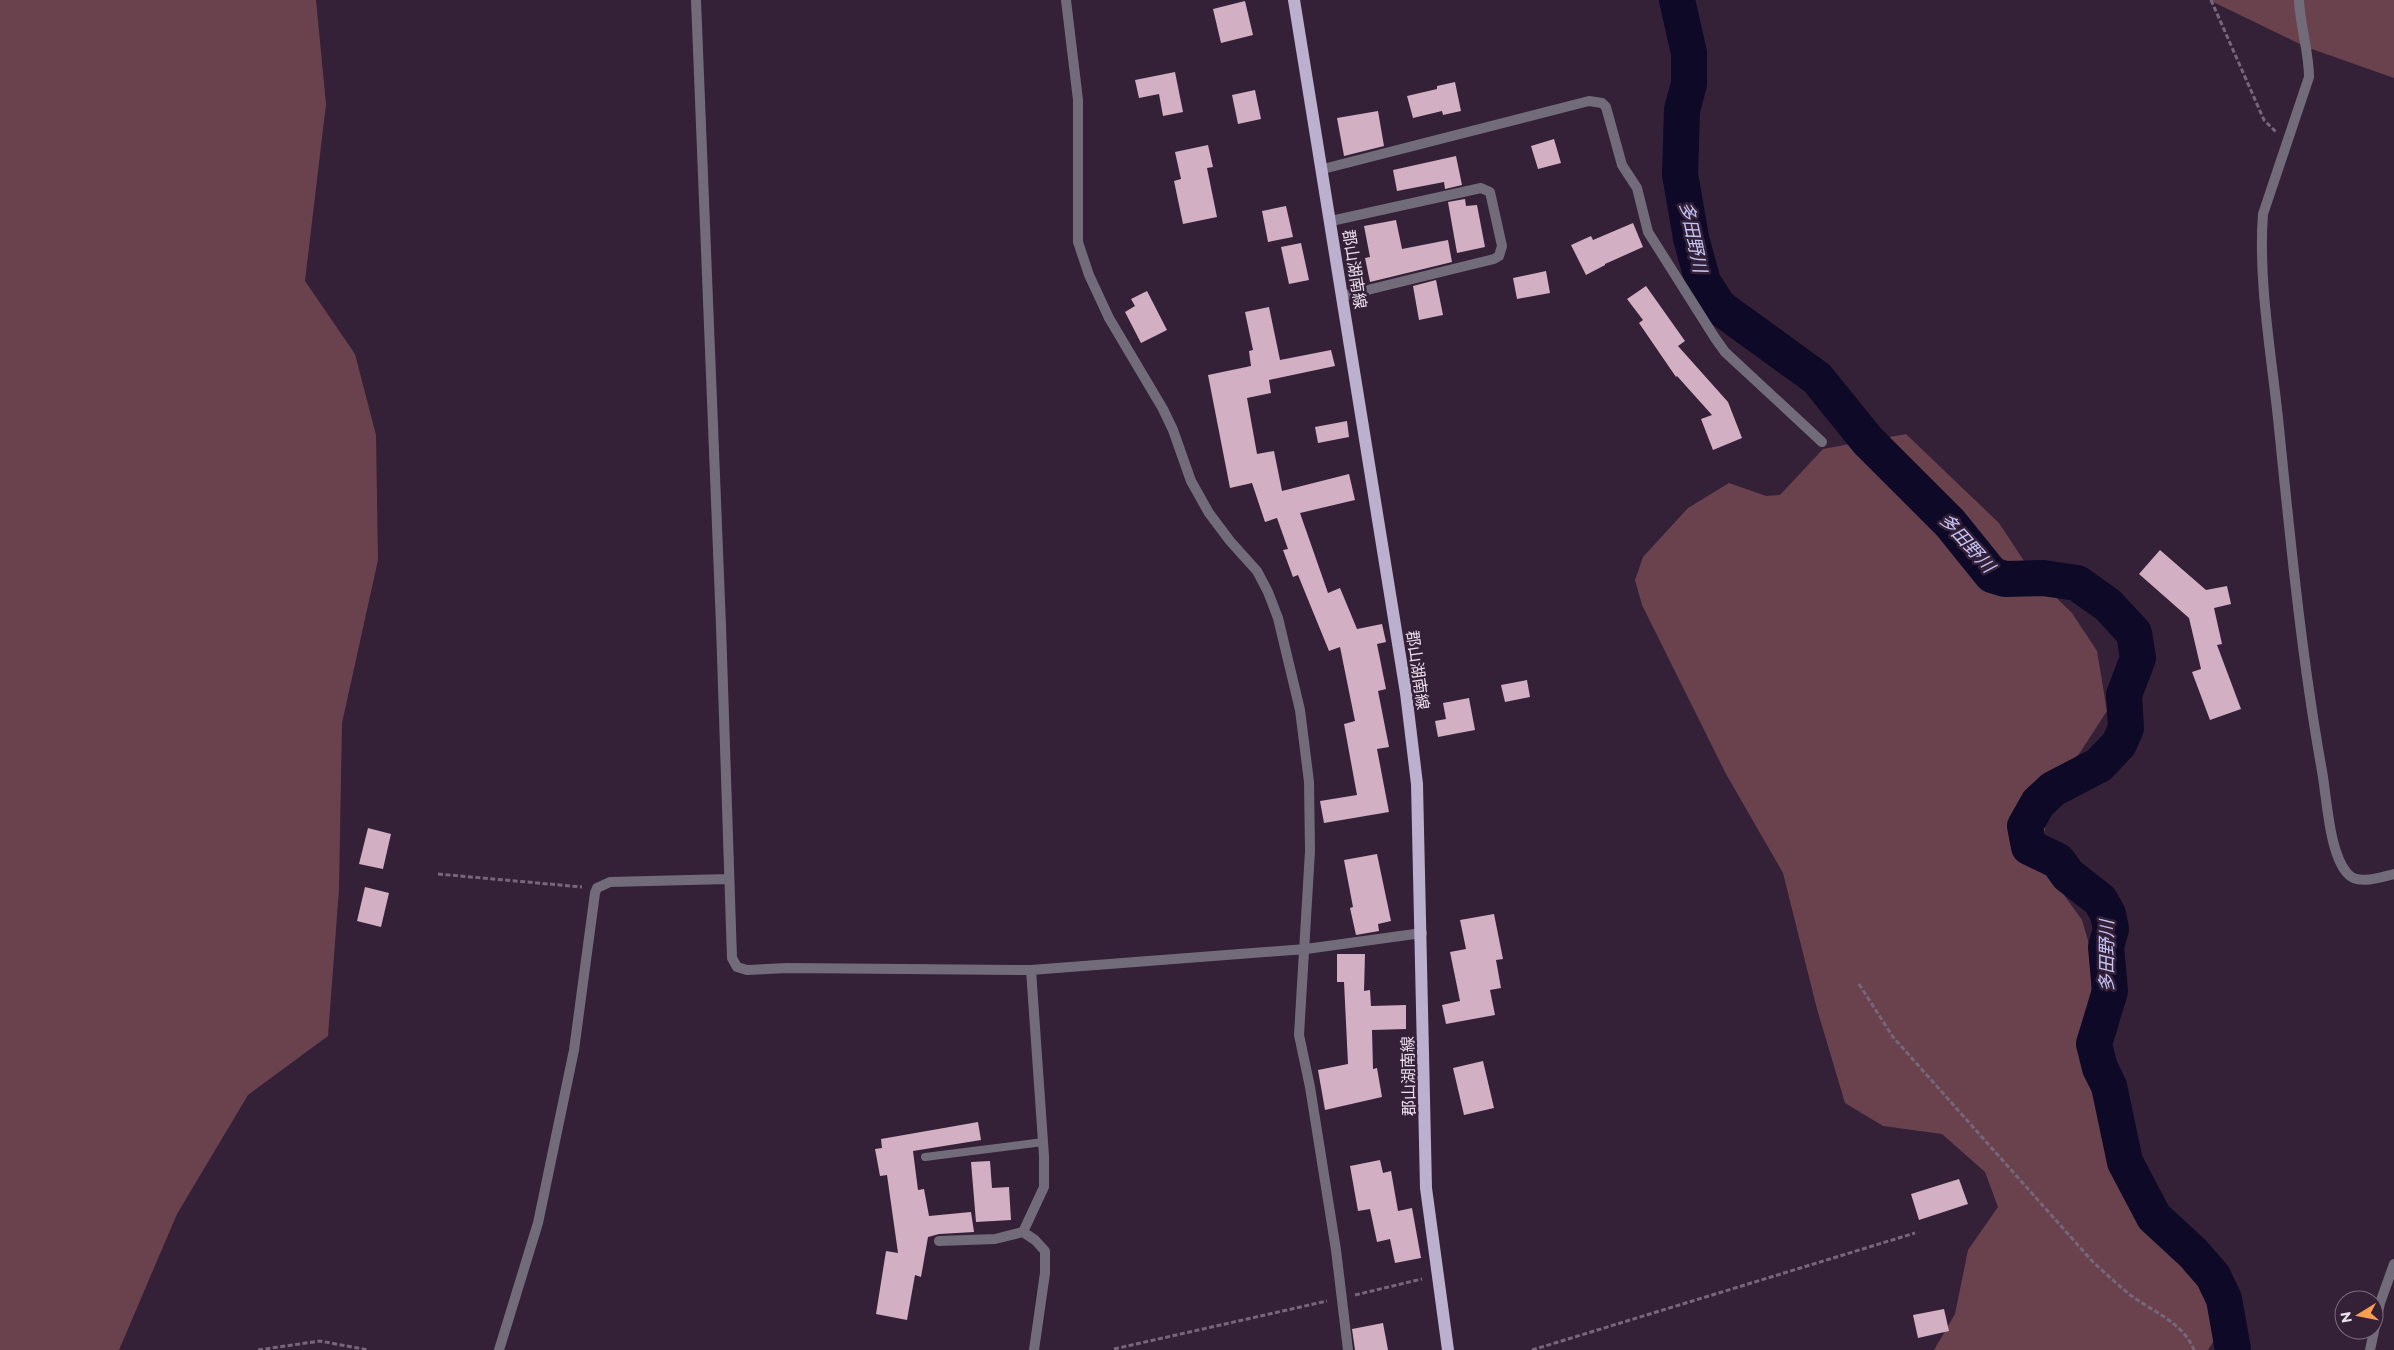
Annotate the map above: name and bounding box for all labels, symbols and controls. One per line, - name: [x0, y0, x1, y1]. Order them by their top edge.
- water label: 多田野川: [1675, 199, 1712, 276]
- street label: 郡山湖南線: [1339, 228, 1370, 310]
- water label: 多田野川: [1935, 509, 2001, 579]
- street label: 郡山湖南線: [1403, 629, 1432, 711]
- water label: 多田野川: [2096, 918, 2118, 992]
- street label: 郡山湖南線: [1398, 1036, 1419, 1116]
- north arrow: [2334, 1290, 2384, 1340]
- text: N: [2336, 1310, 2356, 1324]

